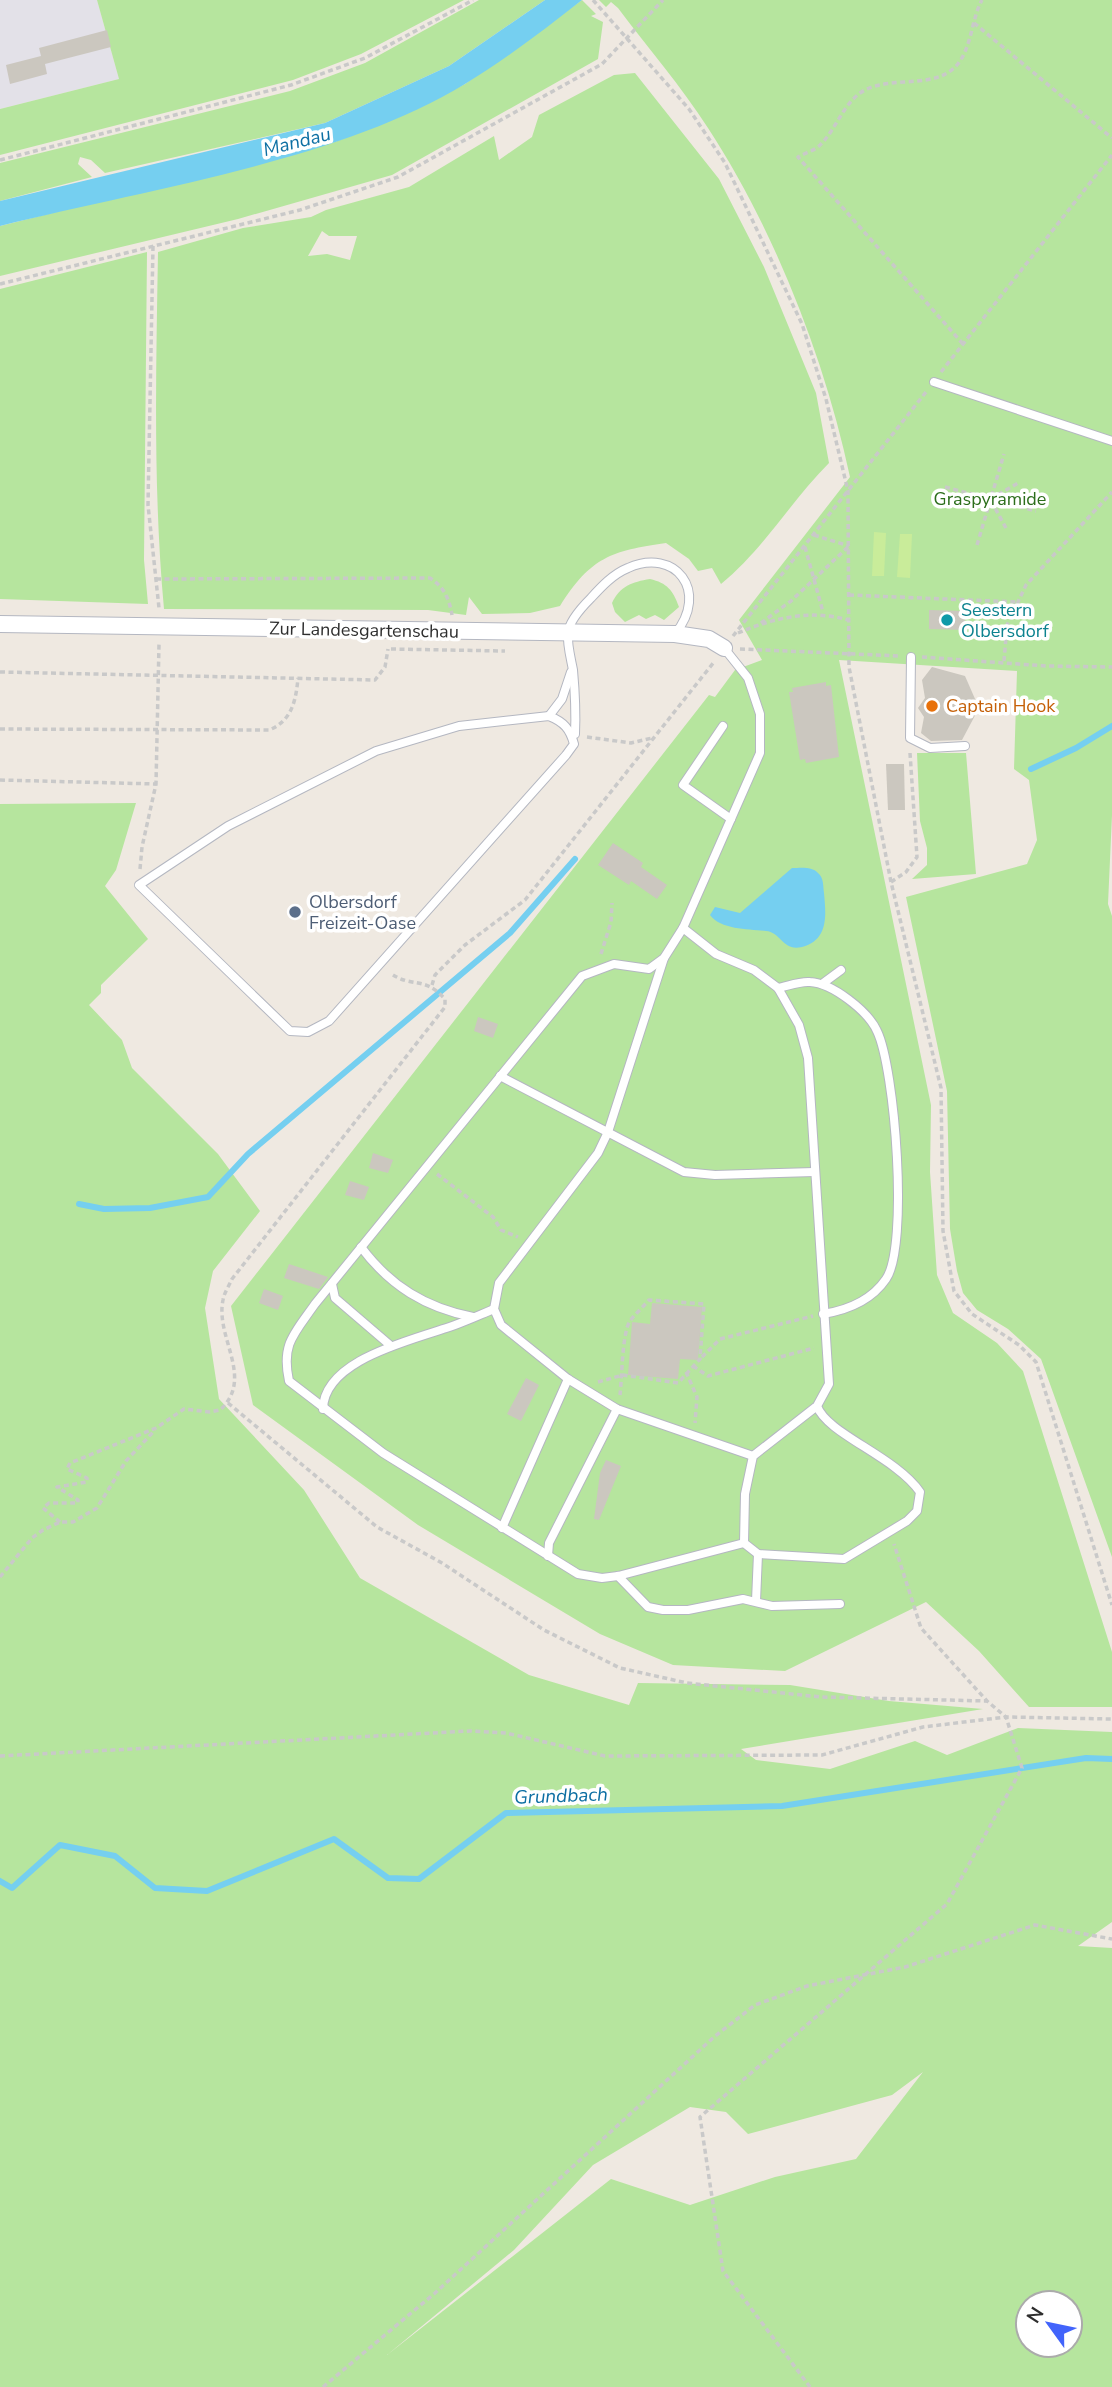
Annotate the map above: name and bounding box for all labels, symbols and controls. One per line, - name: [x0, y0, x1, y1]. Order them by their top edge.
- water label: Mandau: [260, 121, 334, 163]
- park label: Graspyramide: [934, 487, 1046, 511]
- place label: Seestern Olbersdorf: [961, 598, 1050, 643]
- marker: Seestern Olbersdorf: [939, 612, 955, 628]
- street label: Zur Landesgartenschau: [269, 616, 459, 644]
- place label: Captain Hook: [946, 694, 1056, 718]
- marker: Captain Hook: [924, 698, 940, 714]
- place label: Olbersdorf Freizeit-Oase: [309, 890, 416, 935]
- marker: Olbersdorf Freizeit-Oase: [287, 904, 303, 920]
- water label: Grundbach: [514, 1781, 608, 1811]
- north arrow: [1014, 2289, 1084, 2359]
- text: N: [1021, 2302, 1050, 2328]

